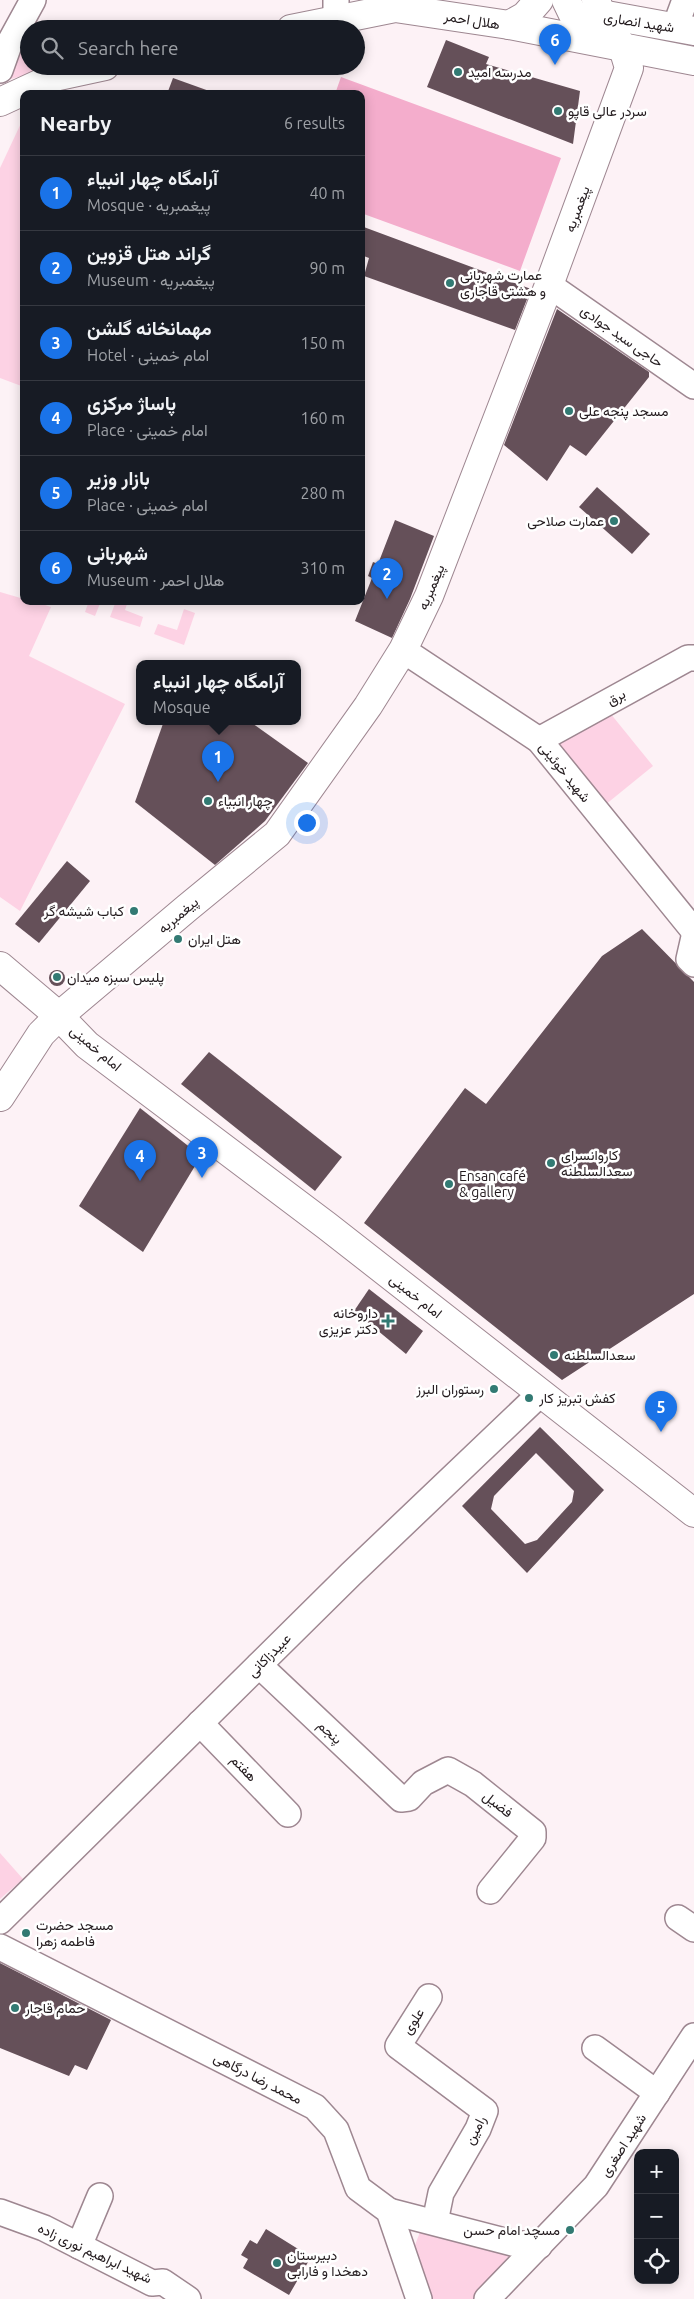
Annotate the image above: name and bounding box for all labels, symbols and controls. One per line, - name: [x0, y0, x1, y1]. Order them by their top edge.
- street label: هلال احمر: [442, 8, 501, 34]
- street label: شهید انصاری: [602, 9, 675, 36]
- search box: [20, 20, 365, 75]
- pin: 6: [539, 24, 571, 65]
- icon: search: [38, 34, 66, 62]
- text: Search here: [78, 37, 178, 59]
- place label: مدرسه امید: [468, 64, 531, 81]
- marker: مدرسه امید: [452, 66, 464, 78]
- place label: سردر عالی قاپو: [568, 103, 647, 121]
- marker: سردر عالی قاپو: [552, 105, 564, 117]
- text: Nearby: [40, 111, 111, 135]
- text: 6 results: [284, 114, 345, 132]
- text: آرامگاه چهار انبیاء: [87, 167, 218, 189]
- text: 1: [51, 184, 61, 202]
- text: 40 m: [309, 184, 345, 202]
- street label: پیغمبریه: [561, 184, 595, 235]
- text: Mosque · پیغمبریه: [87, 196, 210, 214]
- text: گراند هتل قزوین: [87, 242, 211, 264]
- text: 2: [51, 259, 61, 277]
- text: 90 m: [309, 259, 345, 277]
- place label: عمارت شهربانی و هشتی قاجاری: [460, 267, 546, 300]
- text: Museum · پیغمبریه: [87, 271, 215, 289]
- marker: عمارت شهربانی و هشتی قاجاری: [444, 277, 456, 289]
- street label: حاجی سید جوادی: [577, 302, 666, 371]
- text: مهمانخانه گلشن: [87, 317, 211, 339]
- text: 3: [51, 334, 61, 352]
- text: 150 m: [300, 334, 345, 352]
- text: Hotel · امام خمینی: [87, 346, 209, 364]
- text: پاساژ مرکزی: [87, 392, 176, 414]
- place label: مسجد پنجه علی: [579, 403, 668, 421]
- marker: مسجد پنجه علی: [563, 405, 575, 417]
- text: 4: [51, 409, 61, 427]
- text: 160 m: [300, 409, 345, 427]
- text: Place · امام خمینی: [87, 421, 208, 439]
- text: بازار وزیر: [87, 467, 150, 489]
- text: 5: [51, 484, 61, 502]
- text: 280 m: [300, 484, 345, 502]
- text: Place · امام خمینی: [87, 496, 208, 514]
- place label: عمارت صلاحی: [527, 513, 604, 530]
- marker: عمارت صلاحی: [608, 515, 620, 527]
- text: شهربانی: [87, 542, 148, 564]
- pin: 2: [371, 558, 403, 599]
- text: 6: [51, 559, 61, 577]
- text: 310 m: [300, 559, 345, 577]
- street label: پیغمبریه: [414, 562, 450, 613]
- text: Museum · هلال احمر: [87, 571, 224, 589]
- popup: [136, 660, 301, 725]
- text: آرامگاه چهار انبیاء: [153, 670, 284, 692]
- street label: برق: [604, 685, 629, 709]
- text: Mosque: [153, 698, 211, 716]
- street label: شهید خوئینی: [535, 739, 594, 806]
- pin: 1: [202, 741, 234, 782]
- place label: چهار انبیاء: [218, 793, 273, 811]
- marker: چهار انبیاء: [202, 795, 214, 807]
- your location: [294, 810, 320, 836]
- street label: پیغمبریه: [155, 893, 203, 938]
- place label: کباب شیشه گر: [43, 903, 124, 920]
- marker: کباب شیشه گر: [128, 905, 140, 917]
- place label: هتل ایران: [188, 931, 241, 948]
- marker: هتل ایران: [172, 933, 184, 945]
- place label: پلیس سبزه میدان: [67, 969, 164, 987]
- marker: پلیس سبزه میدان: [51, 971, 63, 983]
- street label: امام خمینی: [66, 1022, 125, 1075]
- pin: 3: [186, 1137, 218, 1178]
- pin: 4: [124, 1140, 156, 1181]
- place label: کاروانسرای سعدالسلطنه: [561, 1147, 632, 1179]
- marker: کاروانسرای سعدالسلطنه: [545, 1157, 557, 1169]
- place label: Ensan café & gallery: [459, 1168, 526, 1200]
- marker: Ensan café & gallery: [443, 1178, 455, 1190]
- street label: امام خمینی: [386, 1271, 445, 1322]
- place label: داروخانه دکتر عزیزی: [319, 1305, 378, 1338]
- marker: داروخانه دکتر عزیزی: [382, 1315, 394, 1327]
- place label: سعدالسلطنه: [564, 1347, 635, 1363]
- marker: سعدالسلطنه: [548, 1349, 560, 1361]
- place label: رستوران البرز: [415, 1381, 484, 1398]
- marker: رستوران البرز: [488, 1383, 500, 1395]
- place label: کفش تبریز کار: [538, 1390, 615, 1407]
- pin: 5: [645, 1391, 677, 1432]
- marker: کفش تبریز کار: [523, 1392, 535, 1404]
- street label: عبیدزاکانی: [244, 1630, 295, 1681]
- street label: پنجم: [313, 1717, 346, 1749]
- street label: هفتم: [227, 1751, 261, 1785]
- street label: فضیل: [479, 1787, 516, 1821]
- place label: مسجد حضرت فاطمه زهرا: [36, 1917, 113, 1950]
- marker: مسجد حضرت فاطمه زهرا: [20, 1927, 32, 1939]
- place label: حمام قاجار: [24, 2000, 86, 2017]
- marker: حمام قاجار: [9, 2002, 21, 2014]
- street label: علوی: [399, 2005, 428, 2038]
- street label: محمد رضا درگاهی: [211, 2049, 305, 2108]
- street label: شهید اصغری: [597, 2110, 650, 2180]
- street label: رامین: [461, 2113, 490, 2148]
- map controls: [634, 2149, 679, 2284]
- button: +: [634, 2149, 679, 2194]
- button: −: [634, 2194, 679, 2239]
- street label: شهید ابراهیم نوری زاده: [35, 2220, 155, 2287]
- place label: مسچد امام حسن: [463, 2222, 560, 2240]
- marker: مسچد امام حسن: [564, 2224, 576, 2236]
- button: locate: [634, 2239, 679, 2284]
- place label: دبیرستان دهخدا و فارابی: [287, 2247, 368, 2280]
- marker: دبیرستان دهخدا و فارابی: [271, 2257, 283, 2269]

